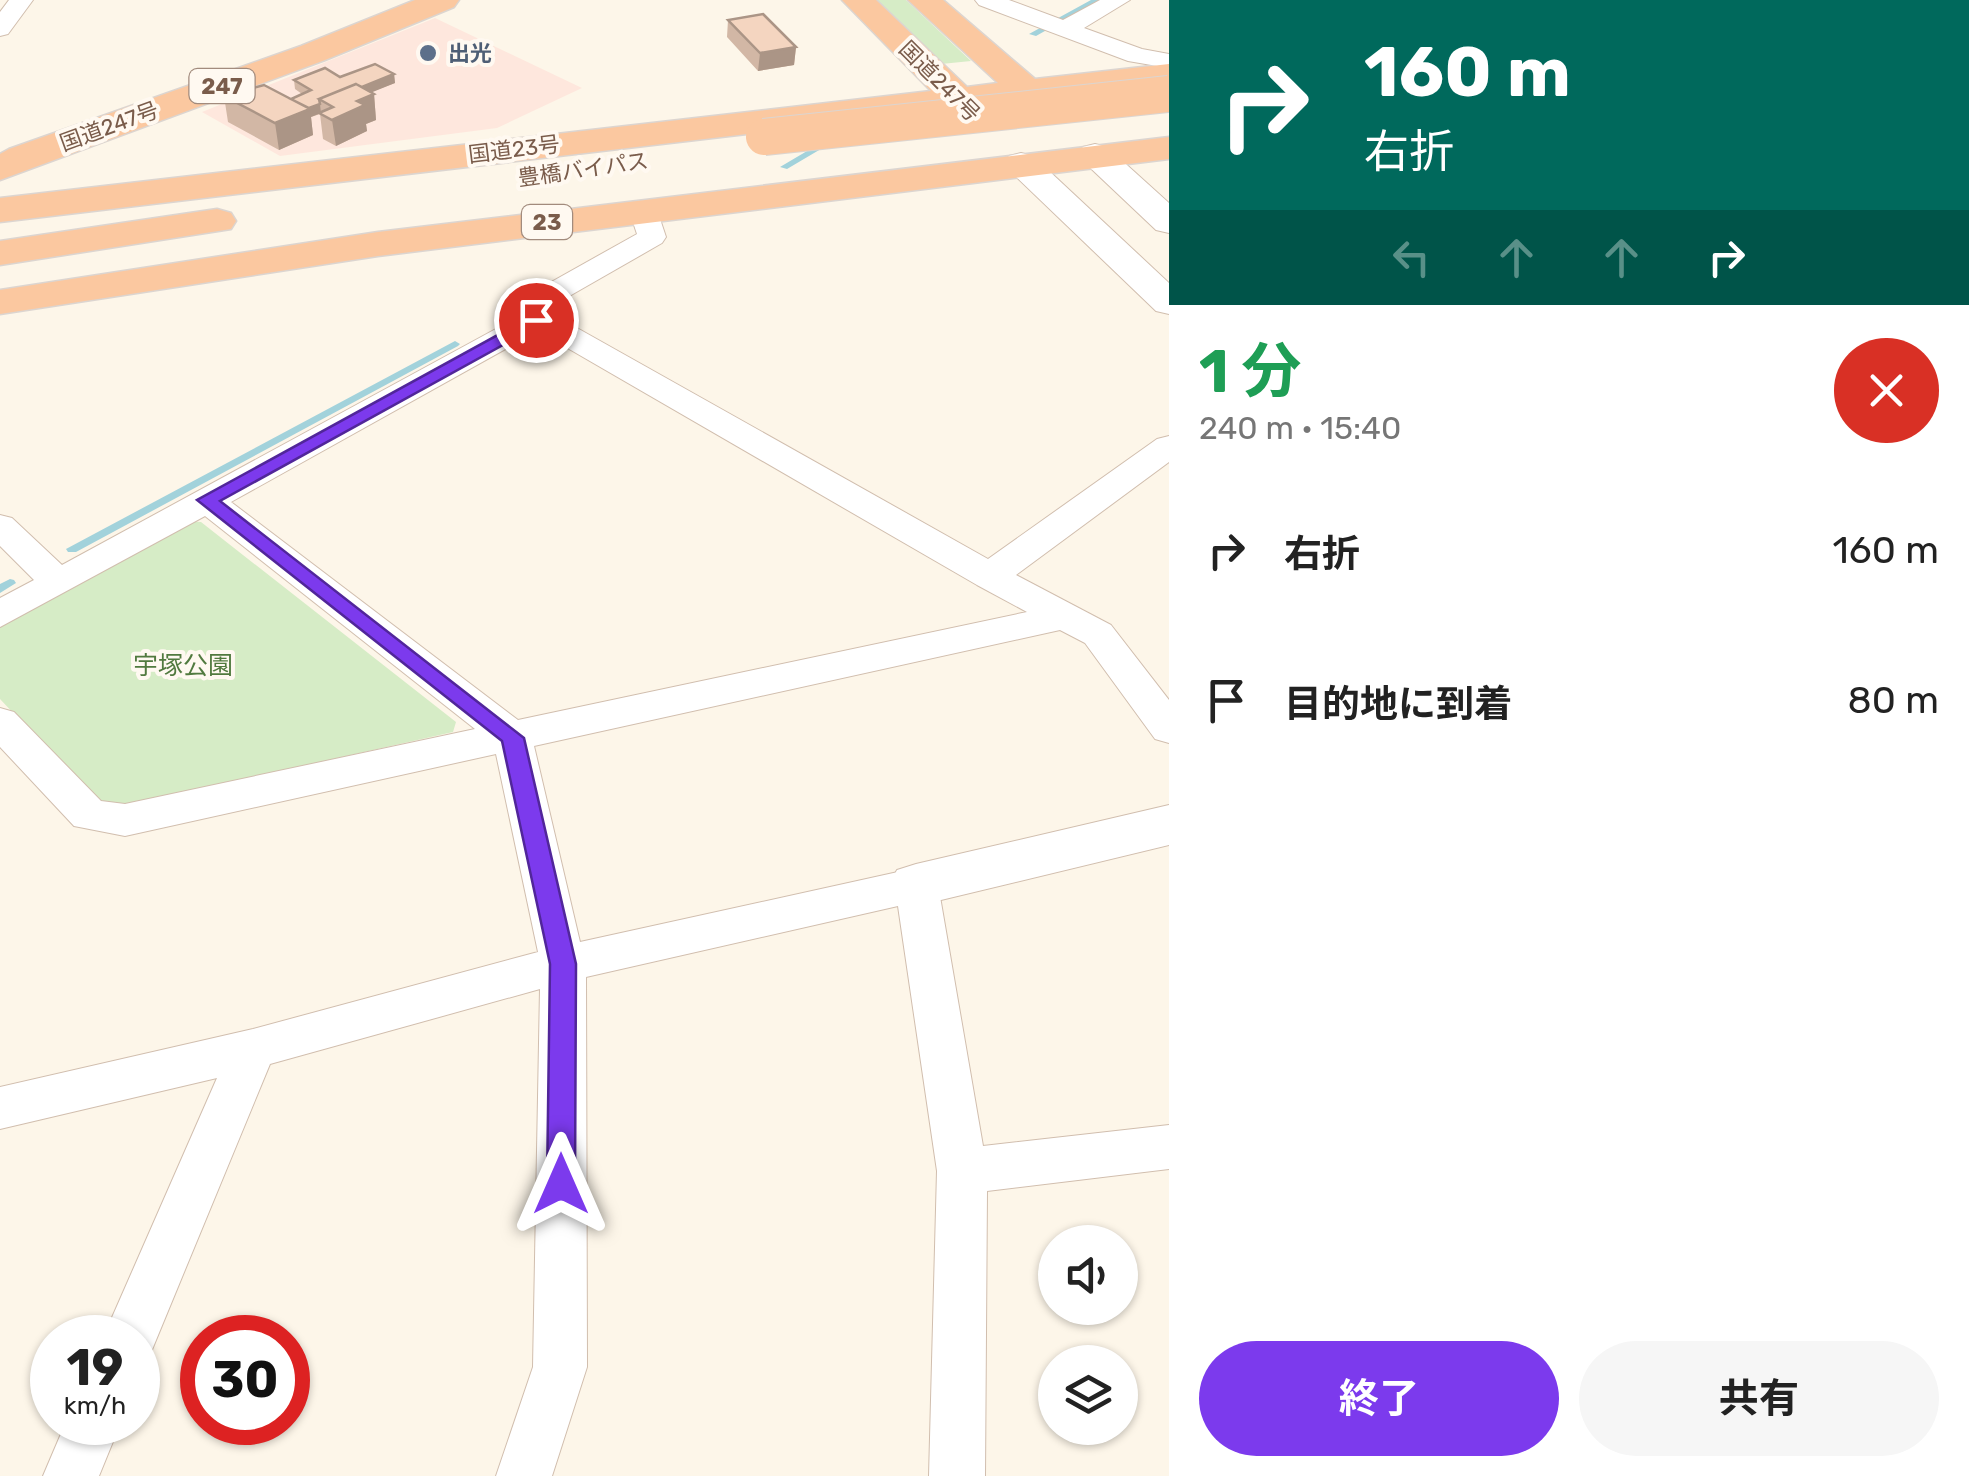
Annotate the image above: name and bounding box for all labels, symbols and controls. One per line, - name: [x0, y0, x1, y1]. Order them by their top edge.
- text: 160 m: [1364, 31, 1571, 114]
- street label: 国道247号: [894, 35, 986, 127]
- place label: 出光: [448, 40, 492, 67]
- icon: right: [1199, 40, 1329, 170]
- marker: 出光: [417, 42, 439, 64]
- road number: 247: [190, 69, 254, 103]
- street label: 国道247号: [56, 96, 162, 157]
- text: 右折: [1364, 125, 1454, 178]
- street label: 国道23号: [467, 130, 561, 169]
- street label: 豊橋バイパス: [516, 147, 650, 192]
- road number: 23: [522, 205, 572, 239]
- icon: left: [1384, 230, 1439, 285]
- icon: ahead: [1489, 230, 1544, 285]
- icon: ahead: [1594, 230, 1649, 285]
- icon: right: [1699, 230, 1754, 285]
- pin: [494, 278, 579, 363]
- icon: arrive: [509, 293, 564, 348]
- text: 1 分: [1199, 336, 1302, 407]
- button: close: [1834, 338, 1939, 443]
- text: 240 m · 15:40: [1199, 409, 1401, 447]
- icon: right: [1199, 523, 1254, 578]
- text: 160 m: [1833, 527, 1939, 573]
- text: 右折: [1284, 531, 1360, 577]
- park label: 宇塚公園: [133, 651, 233, 680]
- icon: arrive: [1199, 673, 1254, 728]
- text: 80 m: [1848, 677, 1939, 723]
- text: 目的地に到着: [1284, 681, 1512, 727]
- position arrow: [509, 1132, 613, 1236]
- map controls: [1038, 1225, 1138, 1445]
- button: sound: [1038, 1225, 1138, 1325]
- speed limit sign: 30: [180, 1315, 310, 1445]
- text: 19: [67, 1338, 123, 1398]
- button: 終了: [1199, 1341, 1559, 1456]
- button: 共有: [1579, 1341, 1939, 1456]
- button: layers: [1038, 1345, 1138, 1445]
- text: km/h: [64, 1391, 126, 1420]

